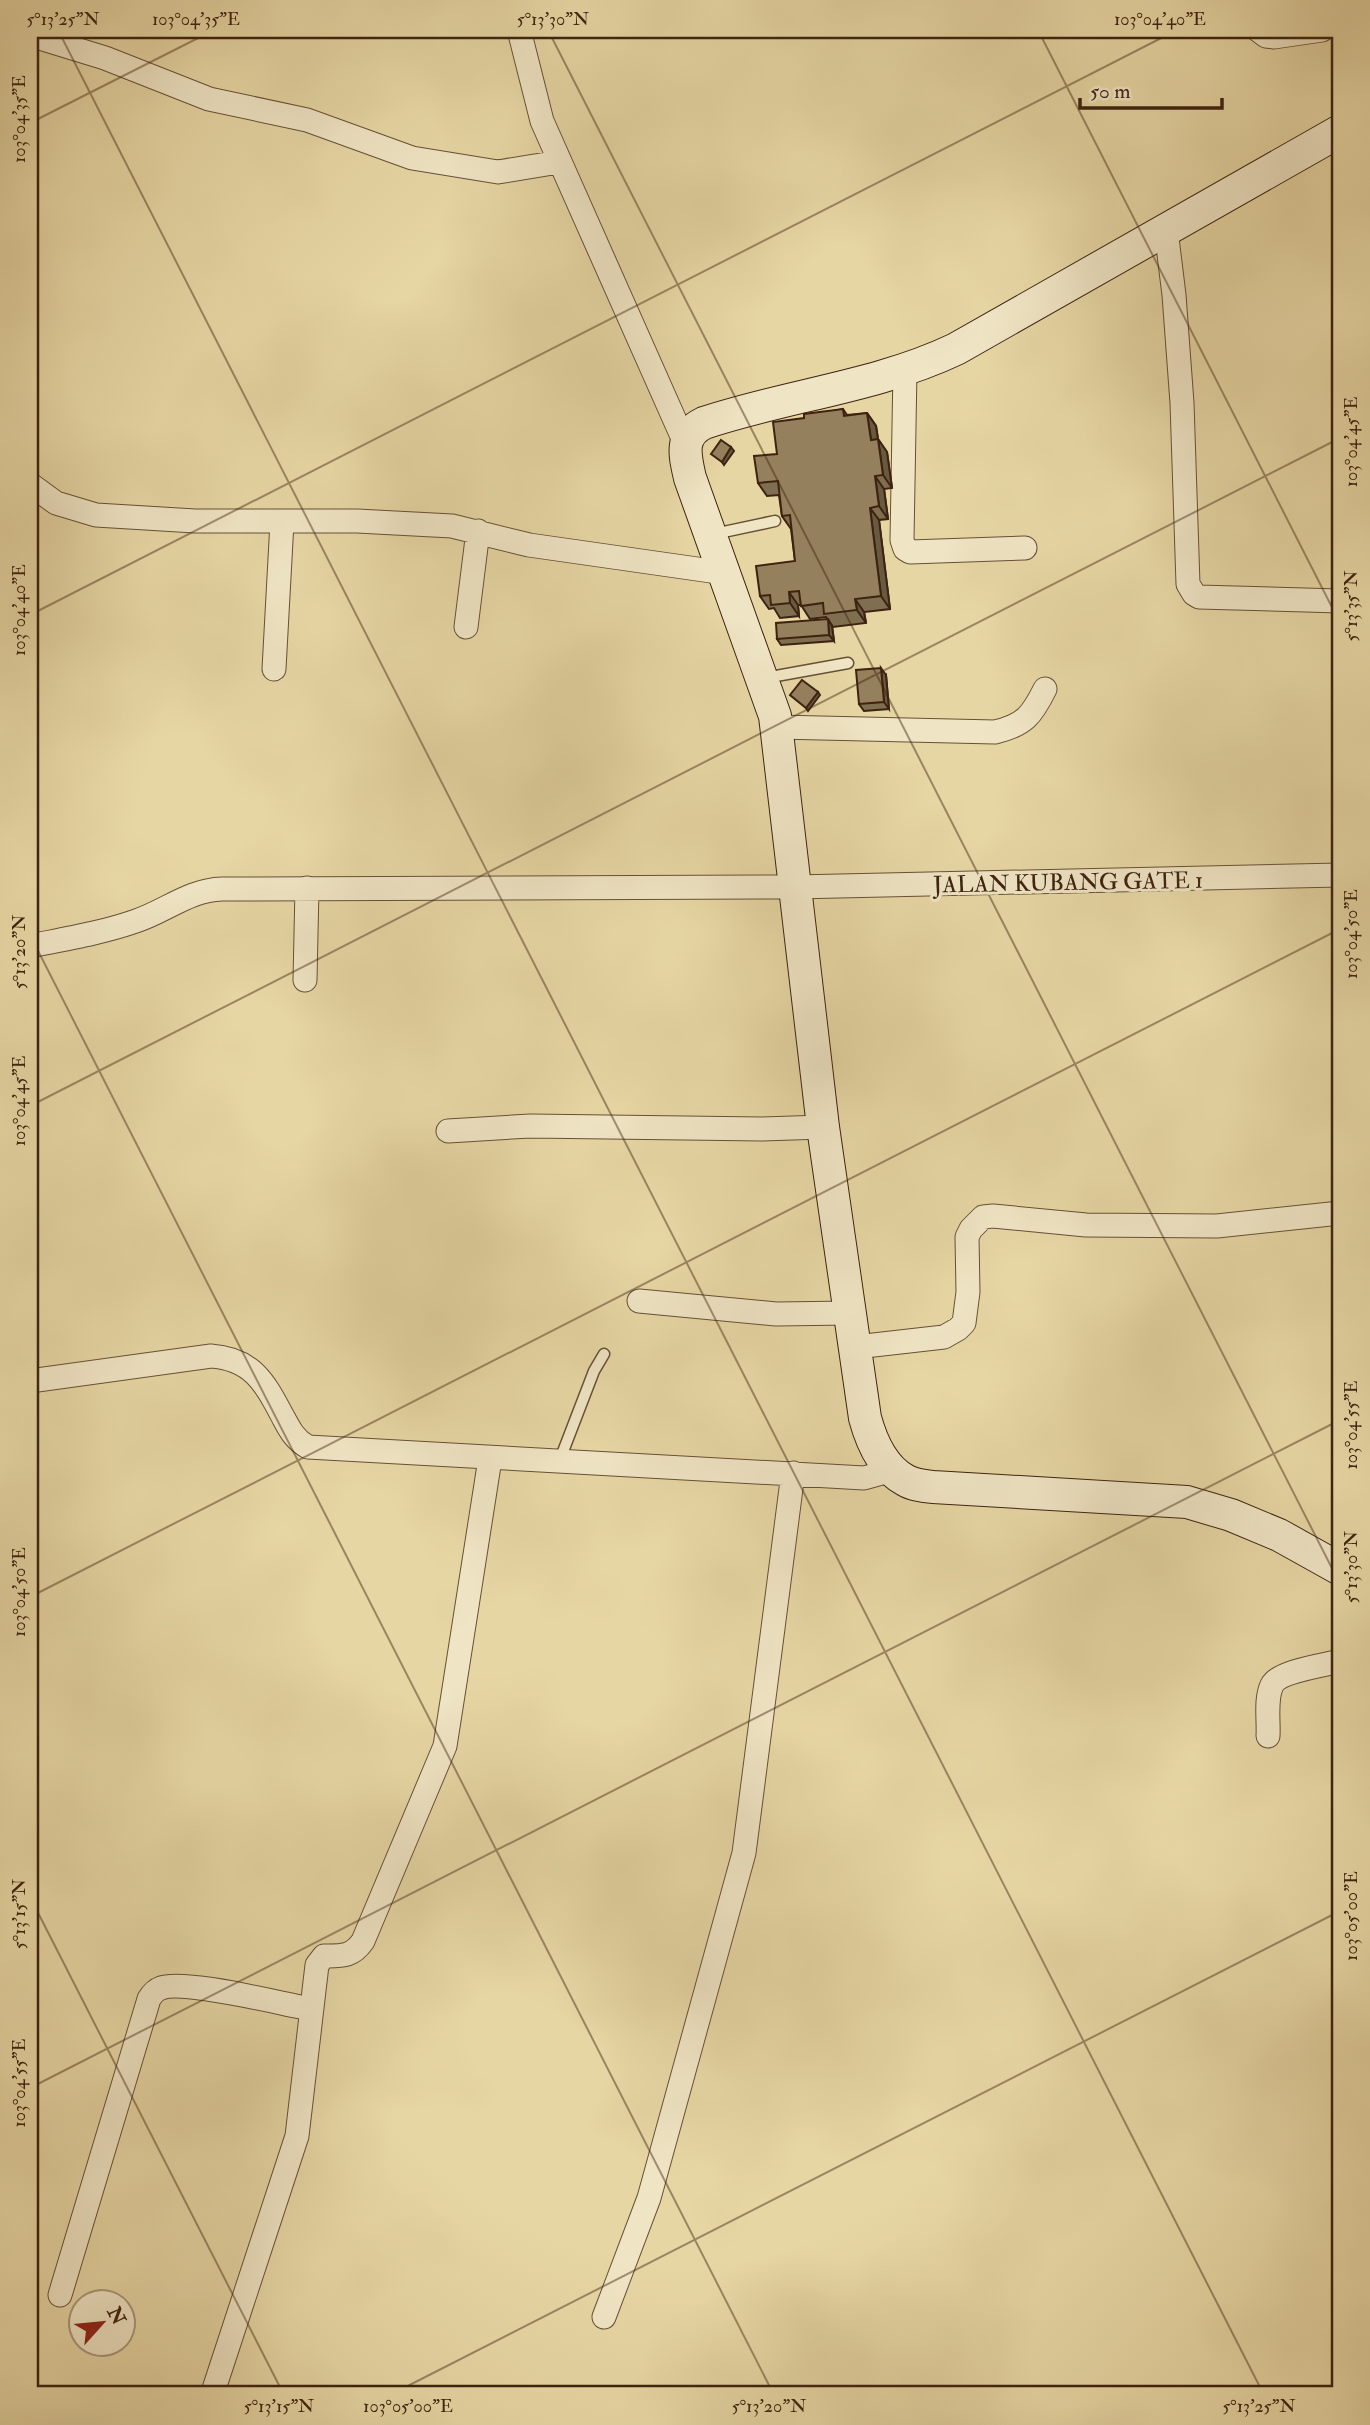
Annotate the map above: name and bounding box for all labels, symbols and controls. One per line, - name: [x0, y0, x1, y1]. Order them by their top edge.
- text: 5°13'25"N: [26, 8, 100, 31]
- text: 103°04'35"E: [152, 8, 240, 31]
- text: 5°13'30"N: [517, 8, 589, 31]
- text: 103°04'40"E: [1114, 8, 1206, 31]
- scale bar: [1080, 66, 1221, 110]
- text: 103°04'35"E: [8, 75, 31, 163]
- text: 50 m: [1090, 78, 1131, 105]
- text: 103°04'45"E: [1340, 397, 1363, 487]
- text: 103°04'40"E: [8, 564, 31, 656]
- text: 5°13'35"N: [1340, 570, 1363, 642]
- street label: JALAN KUBANG GATE 1: [932, 866, 1203, 899]
- text: 103°04'50"E: [1340, 889, 1363, 979]
- text: 5°13'20"N: [8, 915, 31, 989]
- text: 103°04'45"E: [8, 1056, 31, 1146]
- text: 103°04'55"E: [1340, 1380, 1363, 1469]
- text: 5°13'30"N: [1340, 1531, 1363, 1603]
- text: 103°04'50"E: [8, 1547, 31, 1637]
- text: 103°05'00"E: [1340, 1871, 1363, 1961]
- text: 5°13'15"N: [8, 1879, 31, 1949]
- text: 103°04'55"E: [8, 2038, 31, 2127]
- north arrow: [66, 2288, 136, 2358]
- text: N: [101, 2302, 131, 2330]
- text: 5°13'15"N: [244, 2395, 314, 2418]
- text: 103°05'00"E: [363, 2395, 453, 2418]
- text: 5°13'20"N: [732, 2395, 806, 2418]
- text: 5°13'25"N: [1222, 2395, 1296, 2418]

